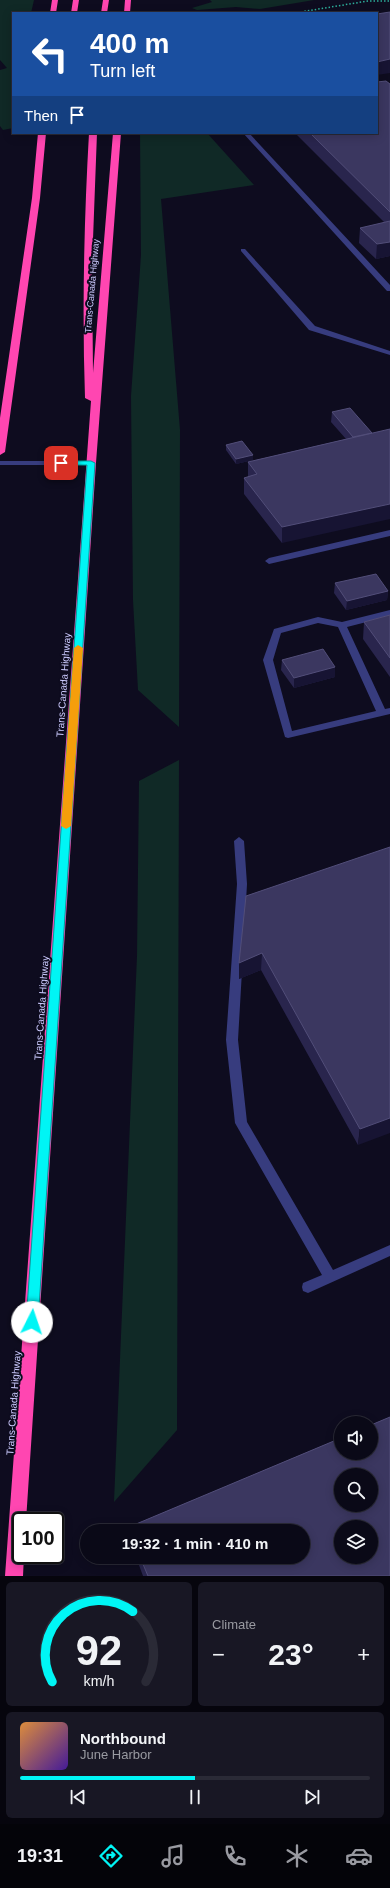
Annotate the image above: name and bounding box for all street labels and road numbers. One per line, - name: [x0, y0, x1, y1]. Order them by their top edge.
- street label: Trans-Canada Highway: [83, 238, 101, 333]
- street label: Trans-Canada Highway: [54, 632, 73, 738]
- street label: Trans-Canada Highway: [32, 955, 51, 1061]
- street label: Trans-Canada Highway: [4, 1350, 23, 1456]

